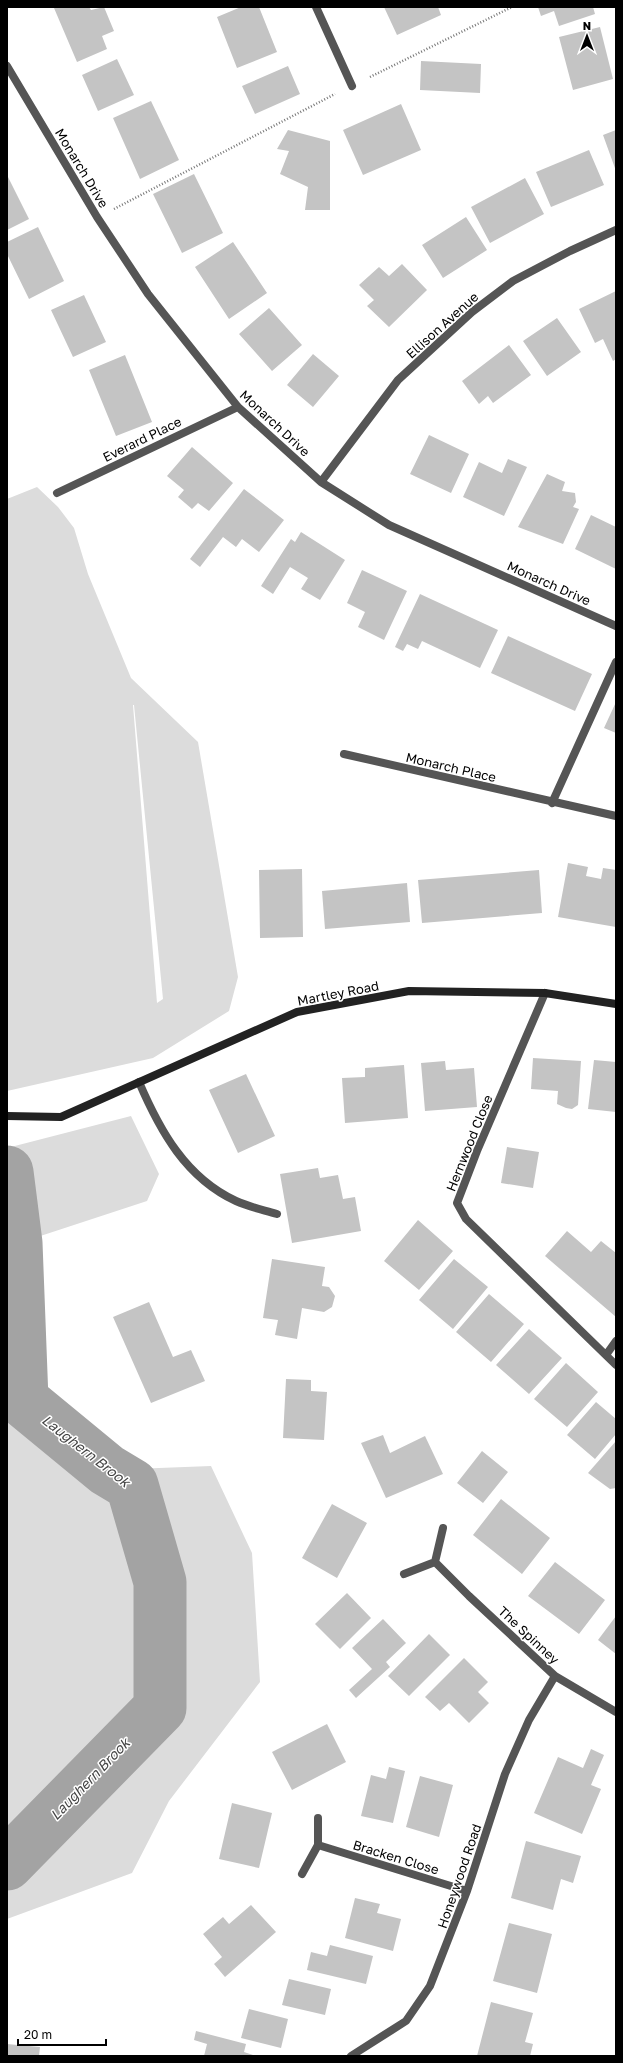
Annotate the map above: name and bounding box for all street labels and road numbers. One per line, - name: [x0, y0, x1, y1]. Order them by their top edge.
- street label: Monarch Drive: [52, 125, 112, 211]
- street label: Ellison Avenue: [403, 288, 481, 362]
- street label: Monarch Drive: [237, 387, 313, 459]
- street label: Everard Place: [100, 413, 184, 465]
- street label: Monarch Drive: [505, 557, 593, 609]
- street label: Monarch Place: [404, 749, 498, 785]
- street label: Martley Road: [296, 977, 380, 1009]
- street label: Hernwood Close: [442, 1092, 496, 1194]
- street label: The Spinney: [495, 1603, 563, 1668]
- street label: Honeywood Road: [434, 1822, 484, 1930]
- street label: Bracken Close: [351, 1836, 441, 1878]

